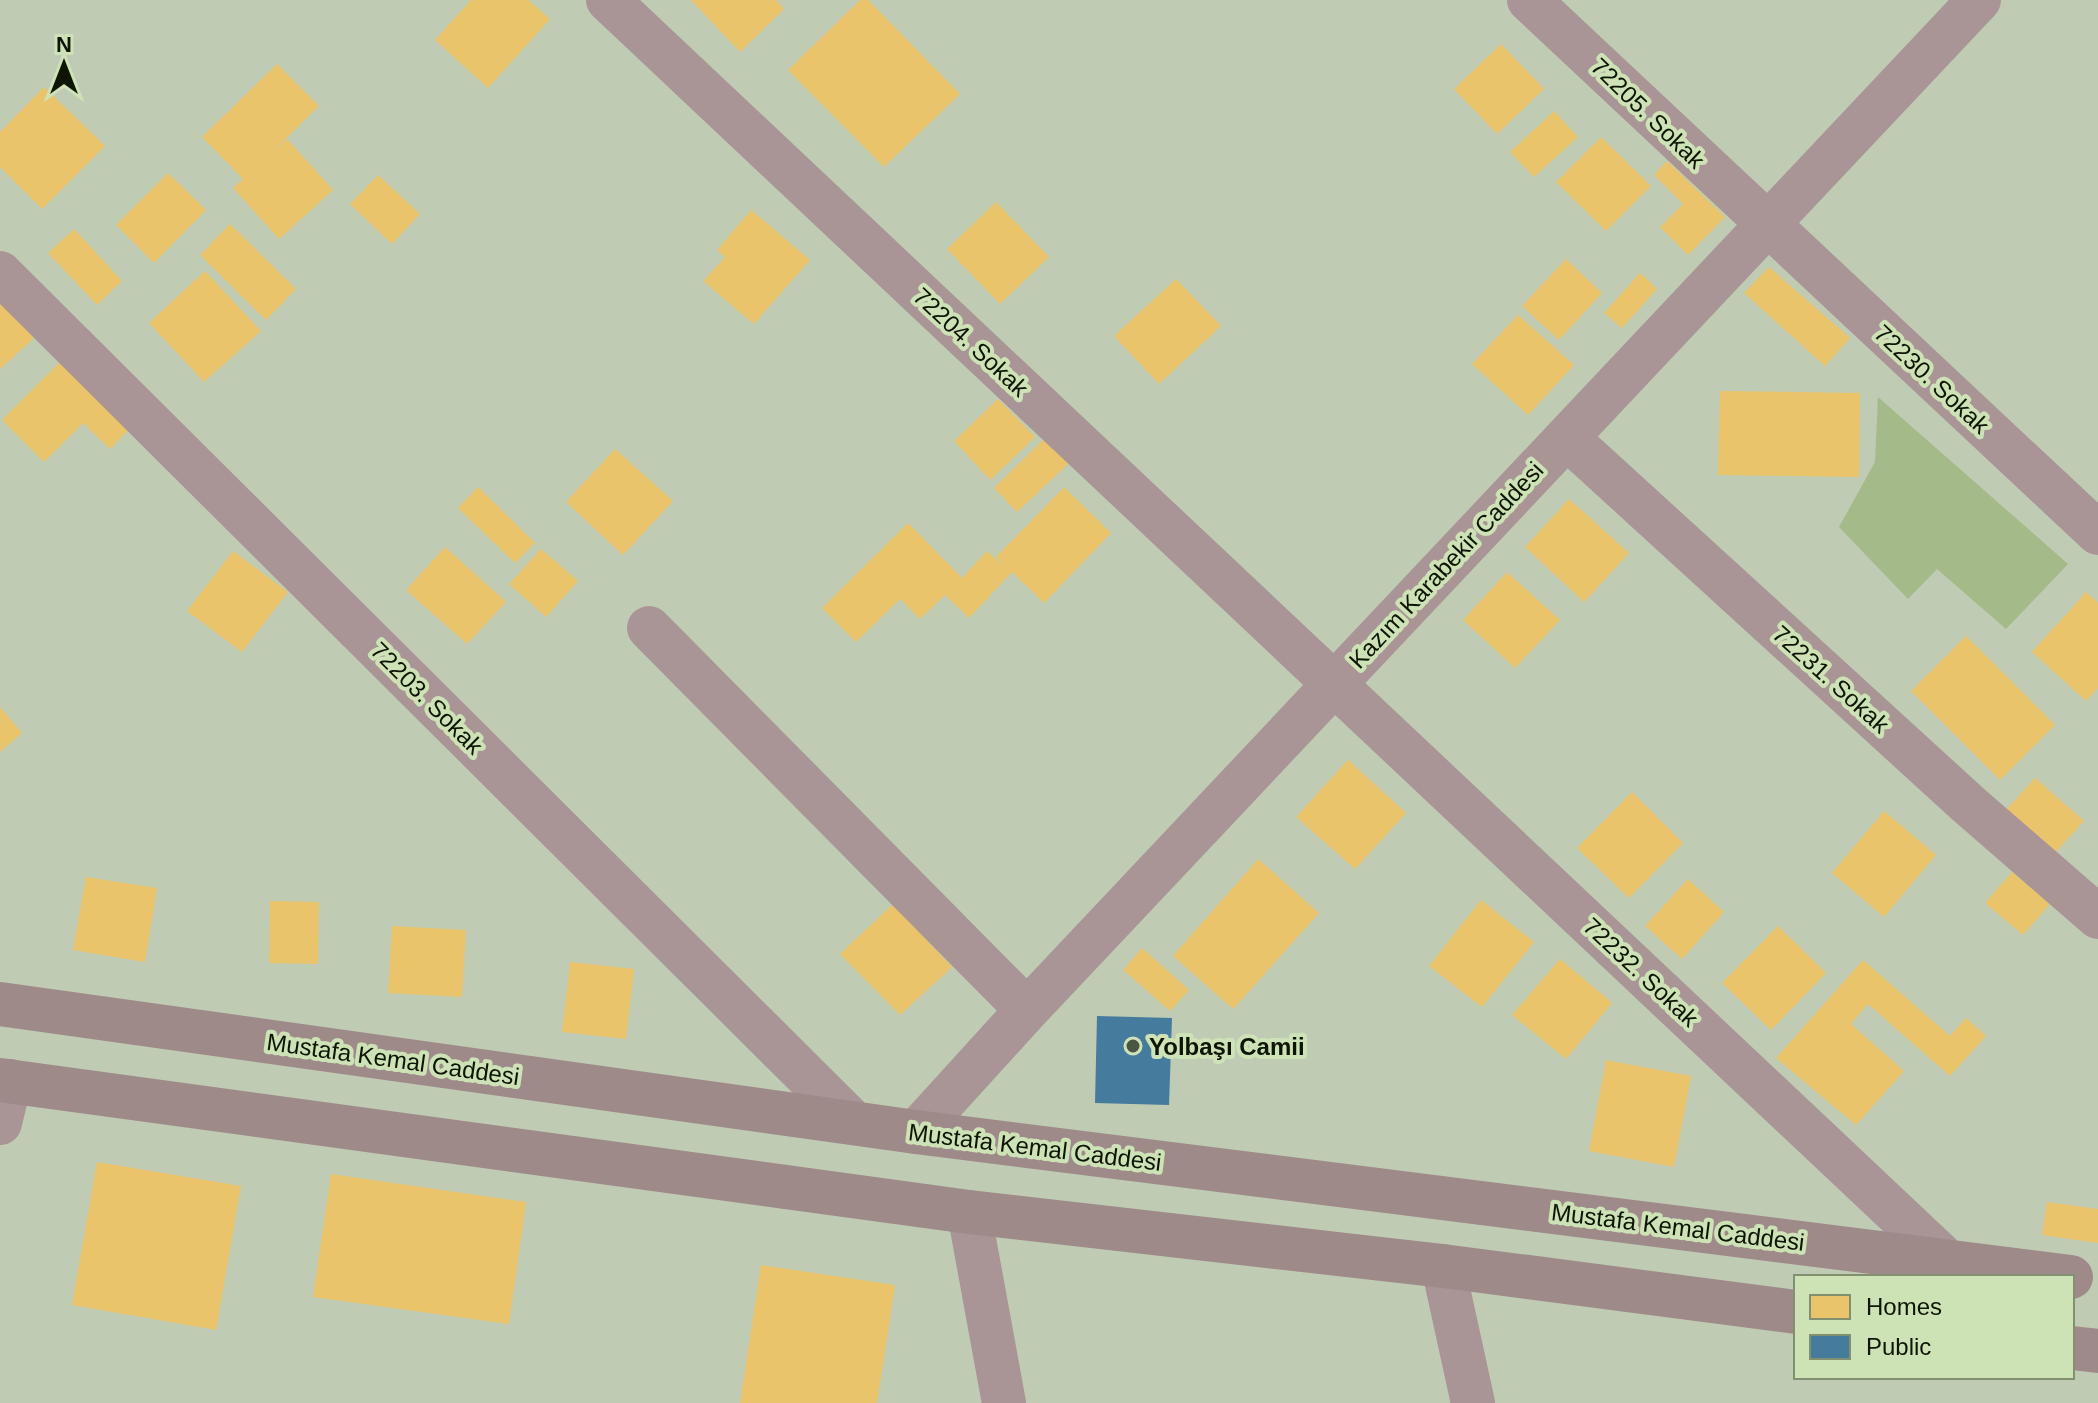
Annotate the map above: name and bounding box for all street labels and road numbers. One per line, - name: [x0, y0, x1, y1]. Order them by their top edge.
- street label: 72205. Sokak: [1586, 52, 1711, 174]
- street label: 72204. Sokak: [908, 282, 1035, 403]
- street label: 72230. Sokak: [1869, 319, 1996, 440]
- street label: Kazım Karabekir Caddesi: [1343, 456, 1549, 674]
- street label: 72231. Sokak: [1767, 620, 1895, 739]
- street label: 72203. Sokak: [366, 637, 489, 760]
- street label: 72232. Sokak: [1578, 912, 1705, 1033]
- street label: Mustafa Kemal Caddesi: [265, 1028, 521, 1090]
- street label: Mustafa Kemal Caddesi: [907, 1118, 1163, 1176]
- street label: Mustafa Kemal Caddesi: [1550, 1198, 1806, 1256]

